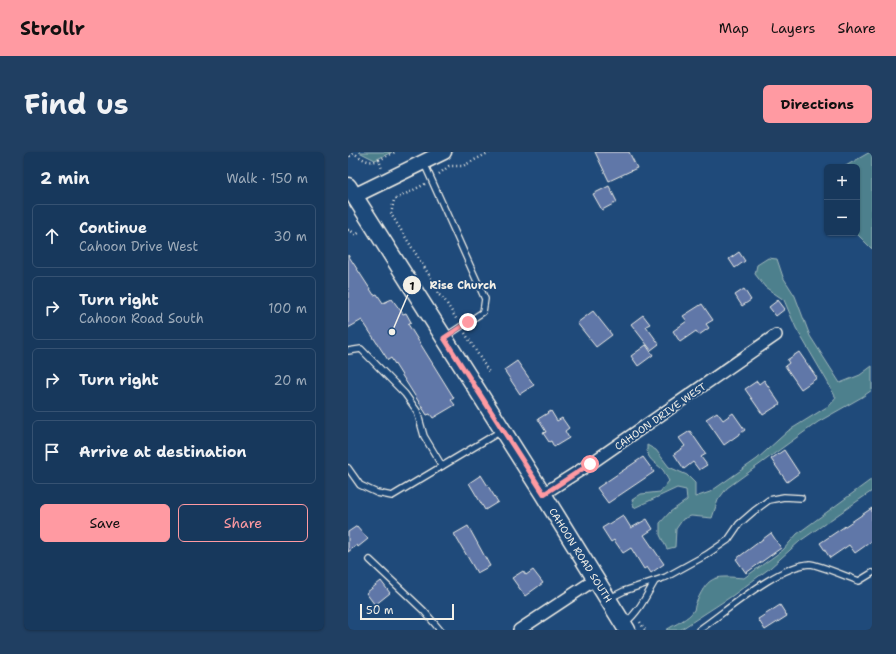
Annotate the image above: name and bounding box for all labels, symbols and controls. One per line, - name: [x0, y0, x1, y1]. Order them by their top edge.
- text: Strollr: [20, 16, 85, 41]
- text: Map: [719, 19, 749, 37]
- text: Layers: [771, 19, 815, 37]
- text: Share: [837, 19, 876, 37]
- text: Find us: [24, 85, 129, 123]
- button: Directions: [763, 85, 872, 123]
- map controls: [824, 164, 860, 236]
- button: +: [824, 164, 860, 200]
- text: 2 min: [40, 167, 90, 189]
- text: Walk · 150 m: [226, 170, 308, 187]
- button: −: [824, 200, 860, 236]
- text: Continue: [79, 218, 147, 238]
- icon: ahead: [41, 225, 63, 247]
- text: 30 m: [273, 228, 307, 245]
- text: Cahoon Drive West: [79, 238, 198, 255]
- callout: Rise Church: [402, 274, 504, 297]
- text: 1: [409, 278, 415, 294]
- text: Rise Church: [430, 278, 497, 293]
- text: Turn right: [79, 290, 159, 310]
- icon: right: [41, 297, 63, 319]
- text: 100 m: [268, 300, 307, 317]
- text: Cahoon Road South: [79, 310, 204, 327]
- route end: [459, 313, 477, 331]
- icon: right: [41, 369, 63, 391]
- text: Turn right: [79, 370, 159, 390]
- text: 20 m: [274, 372, 307, 389]
- street label: CAHOON DRIVE WEST: [612, 380, 709, 453]
- icon: arrive: [41, 441, 63, 463]
- text: Arrive at destination: [79, 442, 247, 462]
- route start: [581, 455, 599, 473]
- button: Save: [40, 504, 170, 542]
- button: Share: [178, 504, 308, 542]
- street label: CAHOON ROAD SOUTH: [546, 505, 615, 605]
- scale bar: [360, 602, 454, 621]
- text: 50 m: [366, 603, 394, 618]

